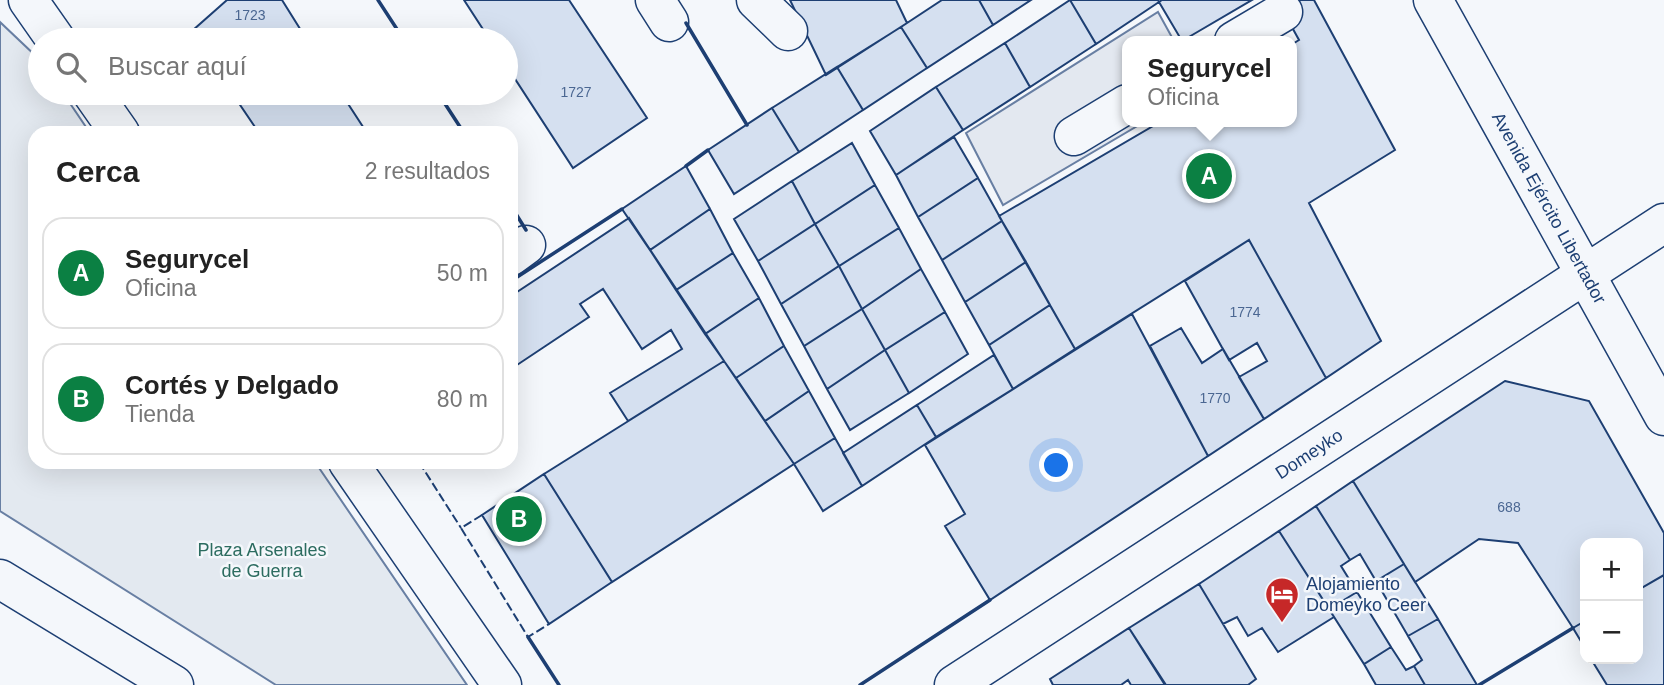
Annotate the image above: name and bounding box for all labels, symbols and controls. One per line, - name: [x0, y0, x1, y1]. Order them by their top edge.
- house number: 1723: [234, 7, 266, 23]
- search box: [28, 28, 518, 105]
- popup: [1122, 36, 1297, 127]
- icon: search: [52, 48, 90, 86]
- text: Buscar aquí: [108, 51, 247, 81]
- text: Segurycel: [1147, 53, 1272, 83]
- house number: 1727: [560, 84, 592, 100]
- text: Oficina: [1147, 84, 1219, 110]
- street label: Avenida Ejército Libertador: [1488, 109, 1610, 307]
- pin: A: [1186, 150, 1232, 202]
- text: Cerca: [56, 155, 139, 188]
- text: 2 resultados: [365, 158, 490, 184]
- text: Segurycel: [125, 244, 249, 274]
- text: A: [73, 260, 89, 286]
- text: 50 m: [437, 260, 488, 286]
- text: Oficina: [125, 275, 197, 301]
- house number: 1774: [1229, 304, 1261, 320]
- text: Cortés y Delgado: [125, 370, 339, 400]
- text: B: [73, 386, 89, 412]
- text: 80 m: [437, 386, 488, 412]
- house number: 1770: [1199, 390, 1231, 406]
- text: Tienda: [125, 401, 194, 427]
- street label: Domeyko: [1272, 425, 1346, 483]
- your location: [1039, 448, 1073, 482]
- pin: B: [496, 493, 542, 545]
- house number: 688: [1497, 499, 1521, 515]
- map controls: [1580, 538, 1643, 664]
- button: +: [1580, 538, 1643, 601]
- park label: Plaza Arsenales de Guerra: [197, 540, 327, 581]
- place label: Alojamiento Domeyko Ceer: [1306, 574, 1426, 615]
- hotel icon: Alojamiento Domeyko Ceer: [1263, 575, 1301, 624]
- button: −: [1580, 601, 1643, 664]

